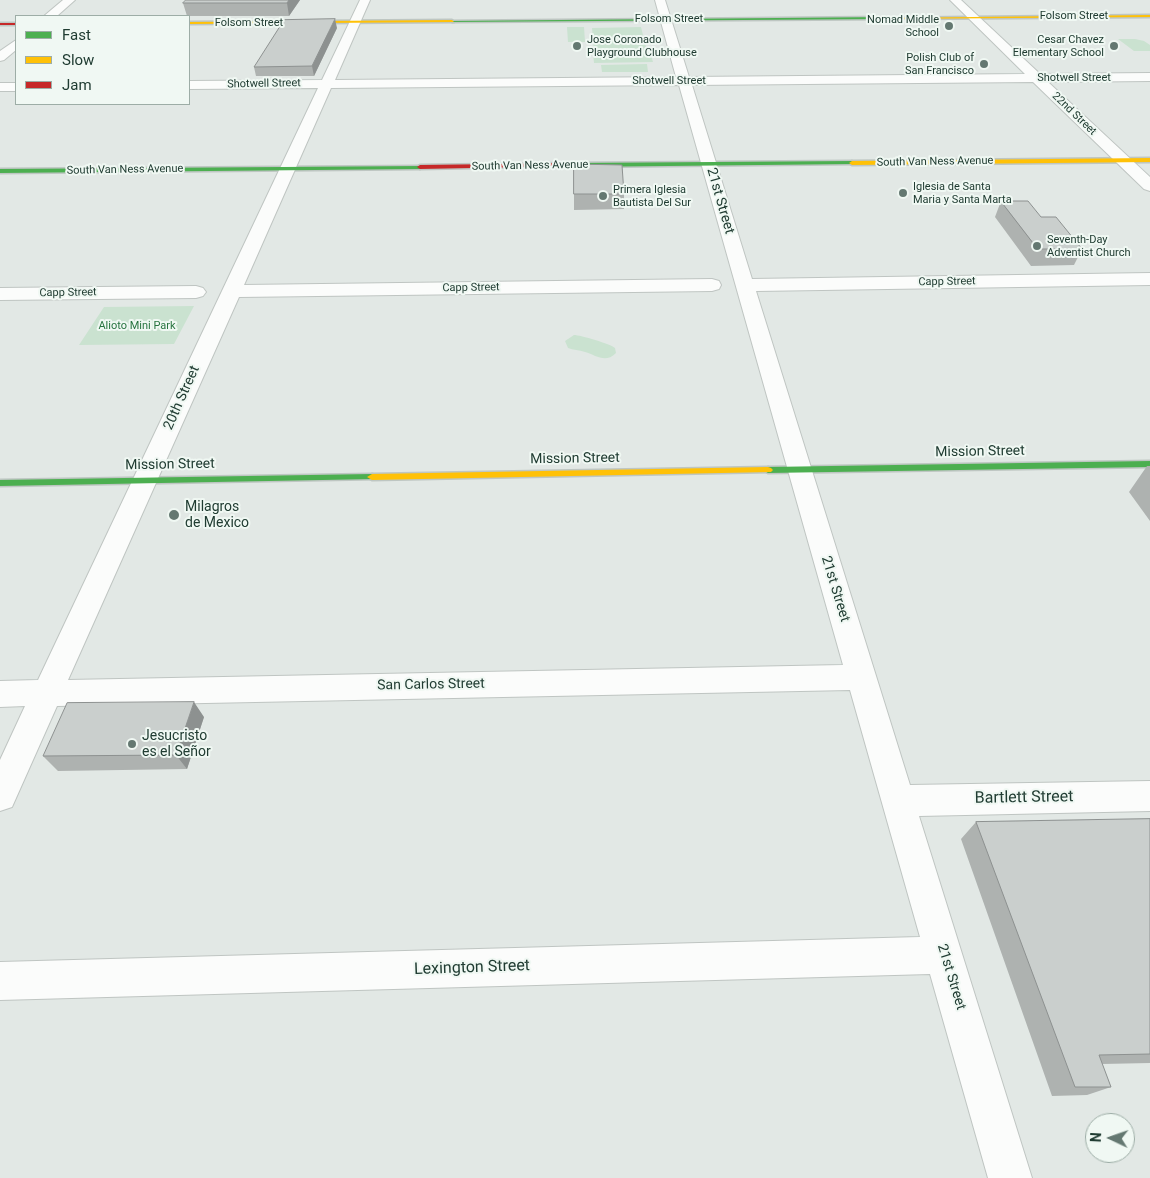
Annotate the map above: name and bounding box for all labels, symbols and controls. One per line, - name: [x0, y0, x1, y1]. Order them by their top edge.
- street label: Folsom Street: [1040, 9, 1108, 23]
- street label: Folsom Street: [635, 12, 703, 26]
- place label: Nomad Middle School: [867, 13, 939, 39]
- legend: [15, 15, 190, 105]
- street label: Folsom Street: [215, 16, 283, 30]
- marker: Nomad Middle School: [943, 20, 955, 32]
- text: Fast: [62, 26, 91, 44]
- place label: Jose Coronado Playground Clubhouse: [587, 33, 697, 59]
- place label: Cesar Chavez Elementary School: [1013, 33, 1104, 59]
- marker: Jose Coronado Playground Clubhouse: [571, 40, 583, 52]
- marker: Cesar Chavez Elementary School: [1108, 40, 1120, 52]
- text: Slow: [62, 51, 94, 69]
- place label: Polish Club of San Francisco: [905, 51, 974, 77]
- marker: Polish Club of San Francisco: [978, 58, 990, 70]
- street label: Shotwell Street: [1037, 71, 1111, 85]
- street label: Shotwell Street: [632, 74, 706, 88]
- text: Jam: [62, 76, 92, 94]
- street label: Shotwell Street: [227, 77, 301, 91]
- street label: 22nd Street: [1049, 90, 1099, 138]
- street label: South Van Ness Avenue: [877, 154, 993, 170]
- street label: South Van Ness Avenue: [472, 158, 588, 174]
- street label: South Van Ness Avenue: [67, 162, 183, 178]
- street label: 21st Street: [703, 166, 737, 236]
- place label: Iglesia de Santa Maria y Santa Marta: [913, 180, 1012, 206]
- place label: Primera Iglesia Bautista Del Sur: [613, 183, 691, 209]
- marker: Iglesia de Santa Maria y Santa Marta: [897, 187, 909, 199]
- marker: Primera Iglesia Bautista Del Sur: [597, 190, 609, 202]
- place label: Seventh-Day Adventist Church: [1047, 233, 1131, 259]
- marker: Seventh-Day Adventist Church: [1031, 240, 1043, 252]
- street label: Capp Street: [918, 275, 976, 289]
- street label: Capp Street: [442, 281, 500, 295]
- street label: Capp Street: [39, 286, 97, 300]
- park label: Alioto Mini Park: [98, 319, 176, 333]
- street label: 20th Street: [160, 363, 204, 433]
- street label: Mission Street: [935, 443, 1025, 461]
- street label: Mission Street: [530, 450, 620, 468]
- street label: Mission Street: [125, 456, 215, 474]
- place label: Milagros de Mexico: [185, 499, 249, 532]
- marker: Milagros de Mexico: [167, 508, 181, 522]
- street label: 21st Street: [817, 554, 853, 624]
- street label: San Carlos Street: [377, 676, 485, 694]
- place label: Jesucristo es el Señor: [142, 728, 211, 760]
- marker: Jesucristo es el Señor: [126, 738, 138, 750]
- street label: Bartlett Street: [974, 788, 1074, 808]
- street label: 21st Street: [933, 942, 969, 1012]
- street label: Lexington Street: [414, 956, 530, 980]
- north arrow: [1085, 1113, 1135, 1163]
- text: N: [1088, 1132, 1104, 1143]

